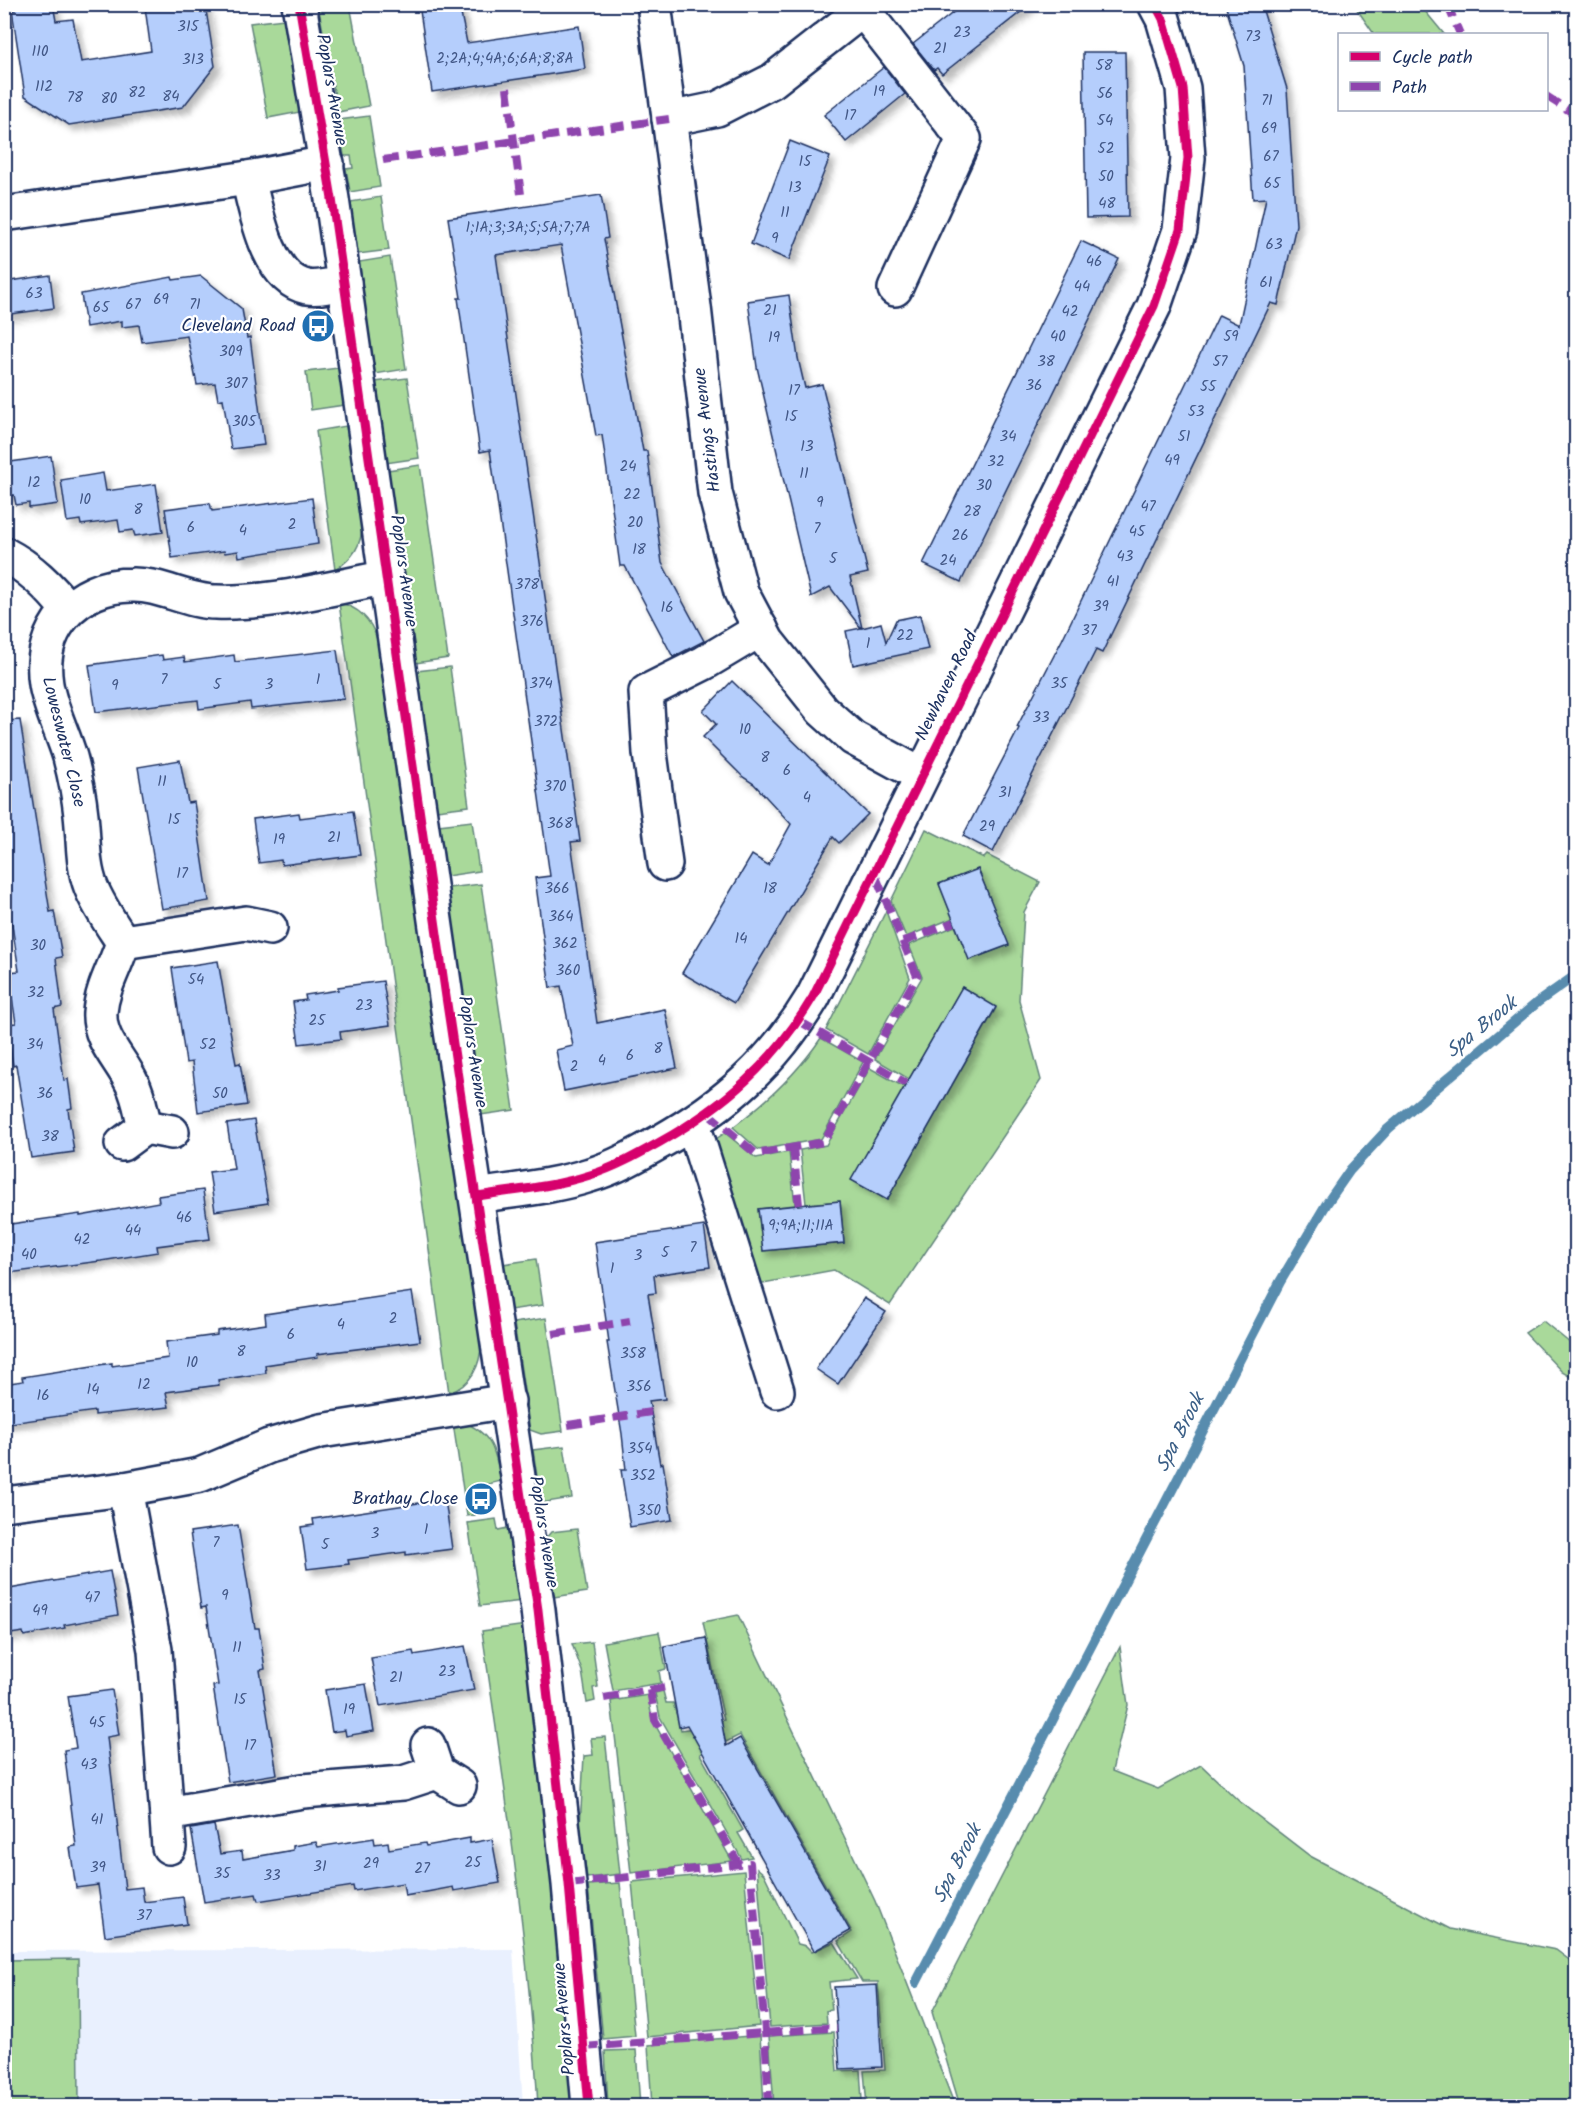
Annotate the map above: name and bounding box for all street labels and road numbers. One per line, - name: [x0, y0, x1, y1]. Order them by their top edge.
- street label: Poplars Avenue: [307, 32, 355, 148]
- street label: Hastings Avenue: [686, 366, 730, 494]
- street label: Poplars Avenue: [381, 513, 425, 629]
- street label: Newhaven Road: [908, 625, 987, 746]
- street label: Loweswater Close: [33, 674, 93, 810]
- street label: Poplars Avenue: [449, 994, 495, 1110]
- street label: Poplars Avenue: [520, 1474, 566, 1590]
- street label: Poplars Avenue: [546, 1961, 584, 2077]

